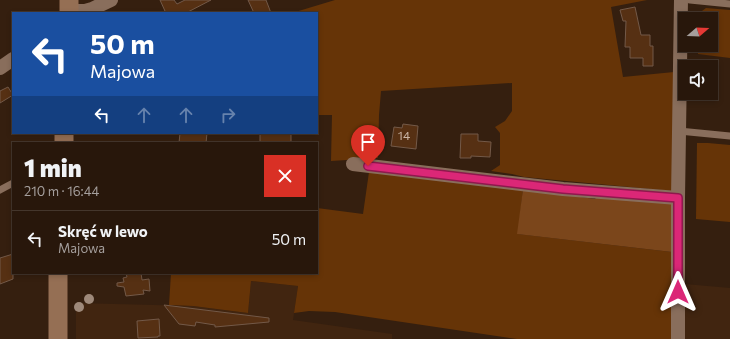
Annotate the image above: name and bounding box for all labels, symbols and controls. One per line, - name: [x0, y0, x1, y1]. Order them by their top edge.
- north arrow: [678, 12, 718, 52]
- map controls: [678, 12, 718, 100]
- text: 50 m: [90, 26, 155, 60]
- icon: left: [24, 28, 76, 80]
- text: Majowa: [90, 60, 155, 82]
- button: sound: [678, 60, 718, 100]
- icon: left: [91, 104, 113, 126]
- icon: ahead: [133, 104, 155, 126]
- icon: ahead: [175, 104, 197, 126]
- icon: right: [217, 104, 239, 126]
- pin: [351, 125, 385, 166]
- house number: 14: [398, 128, 410, 142]
- icon: arrive: [357, 131, 379, 153]
- text: 1 min: [24, 153, 82, 182]
- button: close: [264, 155, 306, 197]
- text: 210 m · 16:44: [24, 183, 99, 199]
- text: Skręć w lewo: [58, 222, 148, 240]
- icon: left: [24, 228, 46, 250]
- text: 50 m: [272, 230, 306, 248]
- text: Majowa: [58, 240, 105, 256]
- position arrow: [657, 271, 699, 313]

